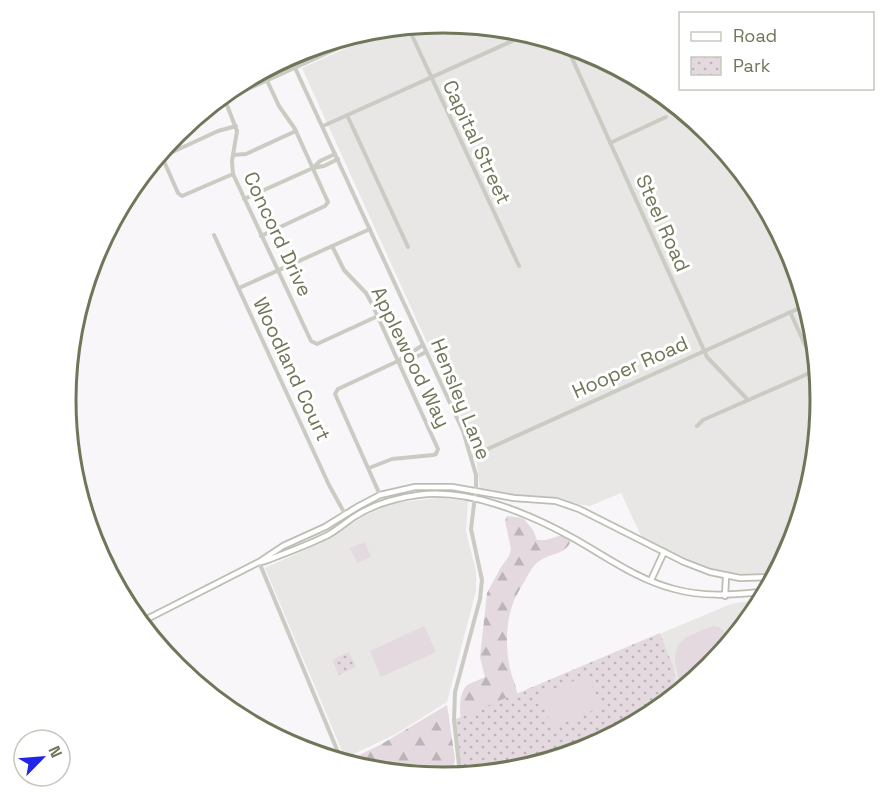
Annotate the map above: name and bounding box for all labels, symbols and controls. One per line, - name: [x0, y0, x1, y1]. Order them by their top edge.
- legend: [679, 12, 874, 90]
- text: Road: [733, 24, 777, 47]
- text: Park: [733, 54, 771, 77]
- street label: Capital Street: [437, 76, 517, 208]
- street label: Concord Drive: [238, 167, 318, 301]
- street label: Steel Road: [630, 170, 696, 276]
- street label: Applewood Way: [366, 282, 456, 432]
- street label: Woodland Court: [247, 293, 337, 445]
- street label: Hooper Road: [568, 330, 692, 404]
- street label: Hensley Lane: [425, 335, 497, 463]
- north arrow: [12, 728, 72, 788]
- text: N: [43, 743, 67, 761]

